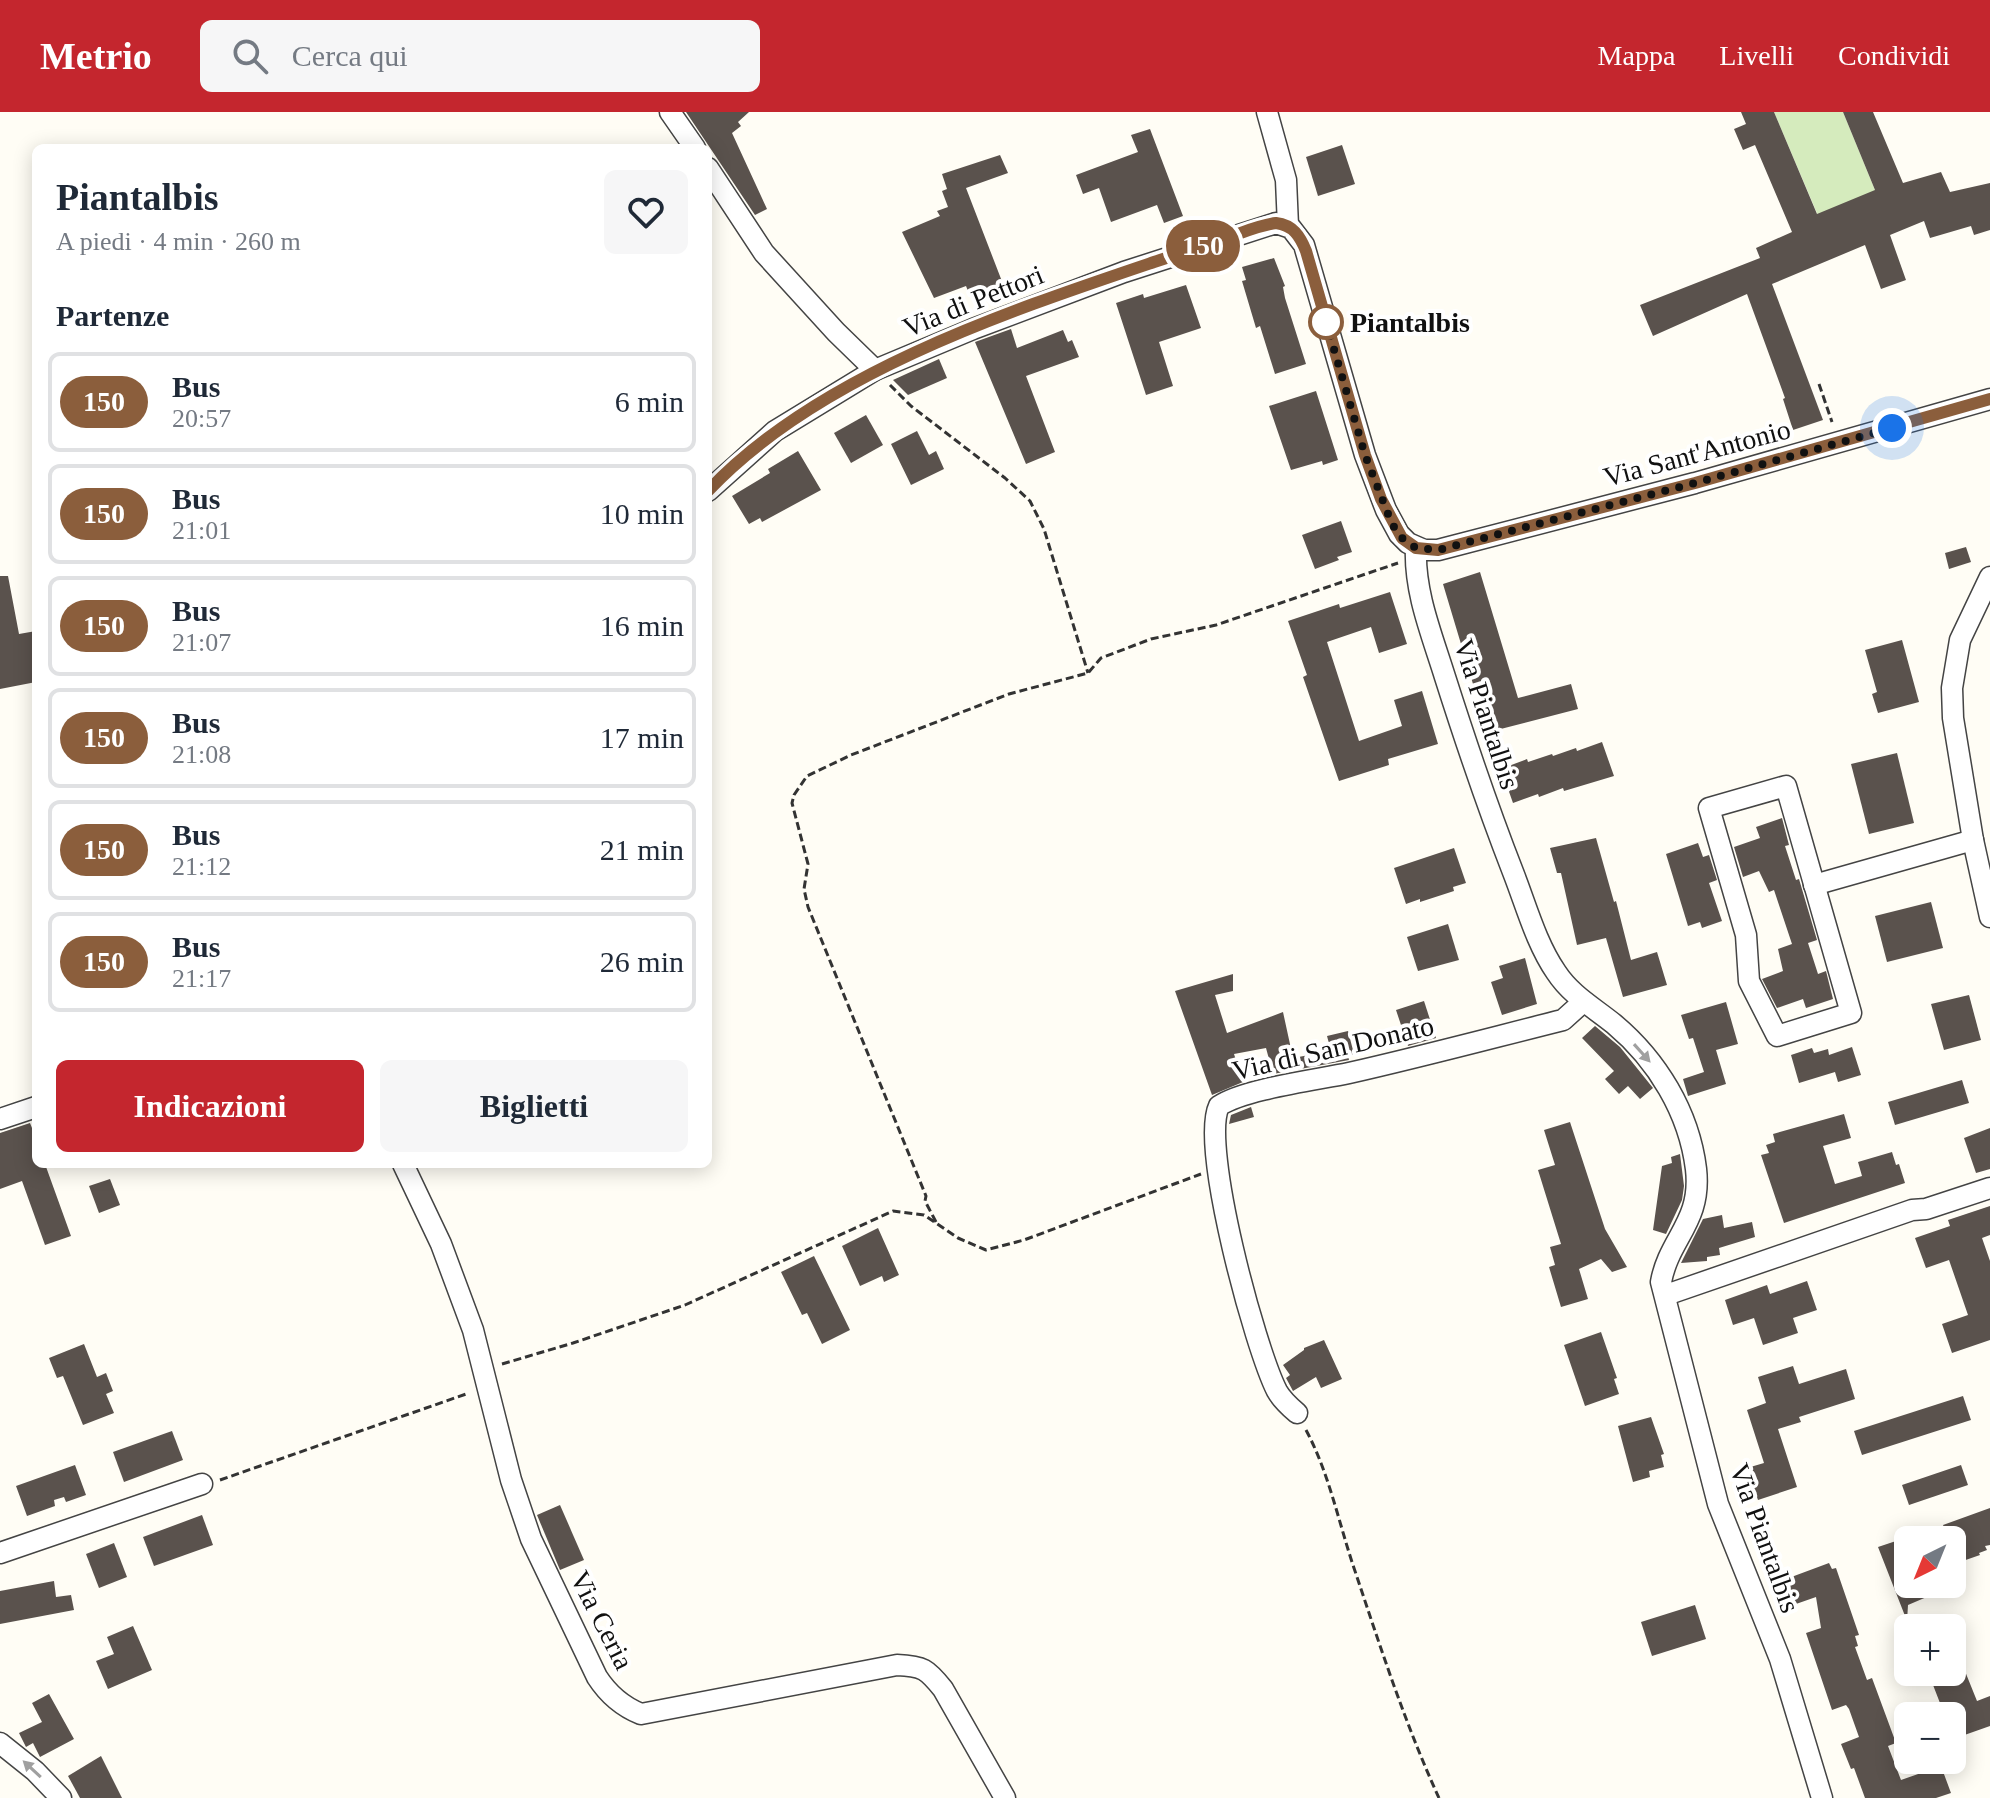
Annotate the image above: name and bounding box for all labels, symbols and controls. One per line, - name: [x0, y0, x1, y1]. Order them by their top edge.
- search box: [200, 20, 760, 92]
- icon: search: [228, 34, 272, 78]
- text: Metrio: [40, 35, 152, 77]
- text: Cerca qui: [292, 39, 408, 72]
- text: Mappa: [1598, 40, 1675, 71]
- text: Livelli: [1719, 40, 1794, 71]
- text: Condividi: [1838, 40, 1950, 71]
- button: heart: [604, 170, 688, 254]
- text: Piantalbis: [56, 176, 219, 218]
- line badge: 150: [1157, 220, 1249, 272]
- text: A piedi · 4 min · 260 m: [56, 227, 301, 256]
- text: 150: [1182, 230, 1224, 261]
- street label: Via di Pettori: [898, 259, 1048, 343]
- text: Partenze: [56, 299, 169, 332]
- marker: Piantalbis: [1309, 305, 1343, 339]
- place label: Piantalbis: [1350, 307, 1470, 338]
- text: Bus: [172, 370, 220, 403]
- text: 6 min: [615, 385, 684, 418]
- text: 150: [83, 386, 125, 417]
- text: 20:57: [172, 404, 231, 433]
- your location: [1872, 408, 1912, 448]
- street label: Via Sant'Antonio: [1600, 413, 1794, 493]
- text: Bus: [172, 482, 220, 515]
- text: 10 min: [600, 497, 684, 530]
- text: 150: [83, 498, 125, 529]
- text: 21:01: [172, 516, 231, 545]
- text: Bus: [172, 594, 220, 627]
- text: 16 min: [600, 609, 684, 642]
- text: 150: [83, 610, 125, 641]
- text: 21:07: [172, 628, 231, 657]
- street label: Via Piantalbis: [1448, 635, 1526, 793]
- text: Bus: [172, 706, 220, 739]
- text: 17 min: [600, 721, 684, 754]
- text: 150: [83, 722, 125, 753]
- text: 21:08: [172, 740, 231, 769]
- text: Bus: [172, 818, 220, 851]
- text: 21 min: [600, 833, 684, 866]
- text: 150: [83, 834, 125, 865]
- text: 21:12: [172, 852, 231, 881]
- text: Bus: [172, 930, 220, 963]
- text: 26 min: [600, 945, 684, 978]
- text: 150: [83, 946, 125, 977]
- text: 21:17: [172, 964, 231, 993]
- street label: Via di San Donato: [1229, 1010, 1437, 1086]
- one-way arrow: [1633, 1042, 1650, 1062]
- button: Indicazioni: [56, 1060, 364, 1152]
- button: Biglietti: [380, 1060, 688, 1152]
- street label: Via Piantalbis: [1724, 1459, 1806, 1617]
- north arrow: [1894, 1526, 1966, 1598]
- map controls: [1894, 1526, 1966, 1774]
- street label: Via Ceria: [564, 1566, 640, 1675]
- button: +: [1894, 1614, 1966, 1686]
- button: −: [1894, 1702, 1966, 1774]
- one-way arrow: [23, 1761, 42, 1779]

